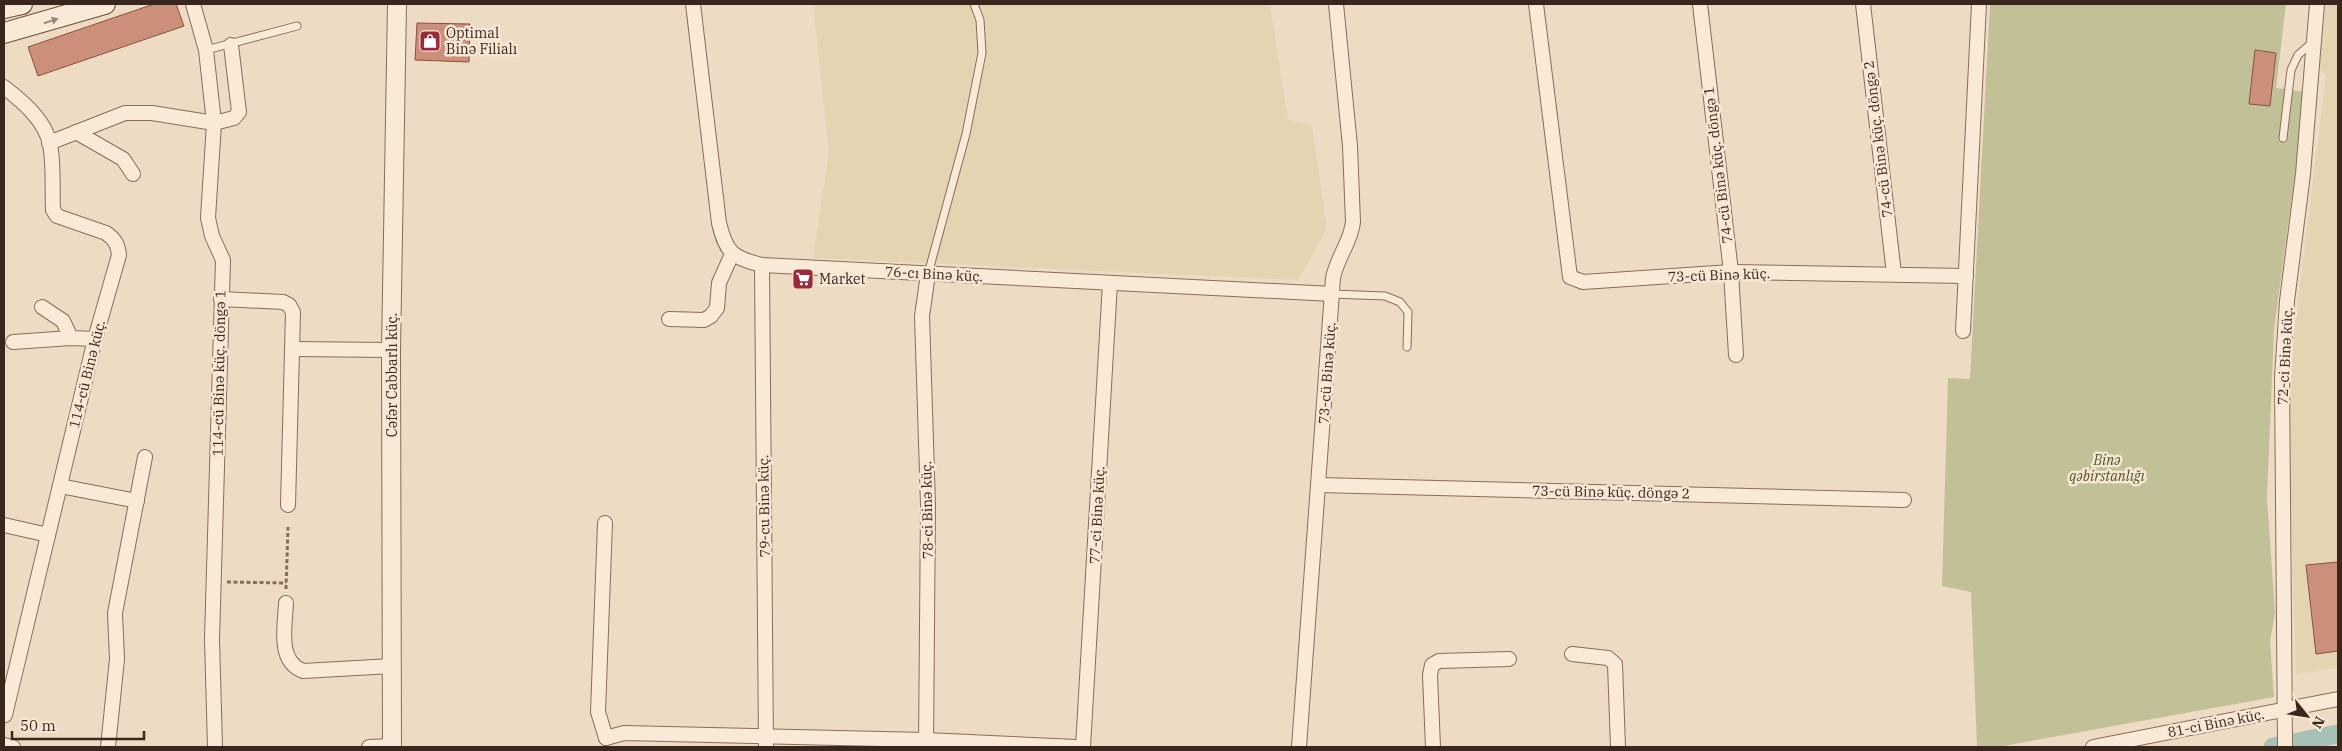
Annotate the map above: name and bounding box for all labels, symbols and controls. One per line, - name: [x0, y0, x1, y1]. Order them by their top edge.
- one-way arrow: [43, 16, 58, 24]
- place label: Optimal Binə Filialı: [446, 24, 517, 58]
- shop icon: Optimal Binə Filialı: [418, 29, 442, 53]
- street label: 74-cü Binə küç. döngə 2: [1859, 60, 1897, 218]
- street label: 74-cü Binə küç. döngə 1: [1699, 86, 1737, 244]
- street label: 76-cı Binə küç.: [884, 262, 984, 286]
- street label: 73-cü Binə küç.: [1667, 264, 1771, 286]
- supermarket icon: Market: [791, 267, 815, 291]
- place label: Market: [819, 270, 866, 288]
- street label: 114-cü Binə küç. döngə 1: [209, 290, 229, 456]
- street label: 72-ci Binə küç.: [2273, 306, 2297, 406]
- street label: Cəfər Cabbarlı küç.: [383, 313, 401, 437]
- street label: 114-cü Binə küç.: [65, 318, 109, 430]
- street label: 73-cü Binə küç.: [1314, 321, 1340, 425]
- park label: Binə qəbirstanlığı: [2069, 451, 2146, 485]
- street label: 79-cu Binə küç.: [754, 455, 774, 557]
- street label: 78-ci Binə küç.: [917, 461, 937, 559]
- street label: 77-ci Binə küç.: [1085, 465, 1109, 565]
- street label: 73-cü Binə küç. döngə 2: [1532, 482, 1690, 502]
- north arrow: [2282, 691, 2332, 741]
- street label: 81-ci Binə küç.: [2166, 705, 2266, 741]
- scale bar: [12, 708, 145, 740]
- text: N: [2308, 713, 2329, 732]
- text: 50 m: [20, 716, 56, 735]

